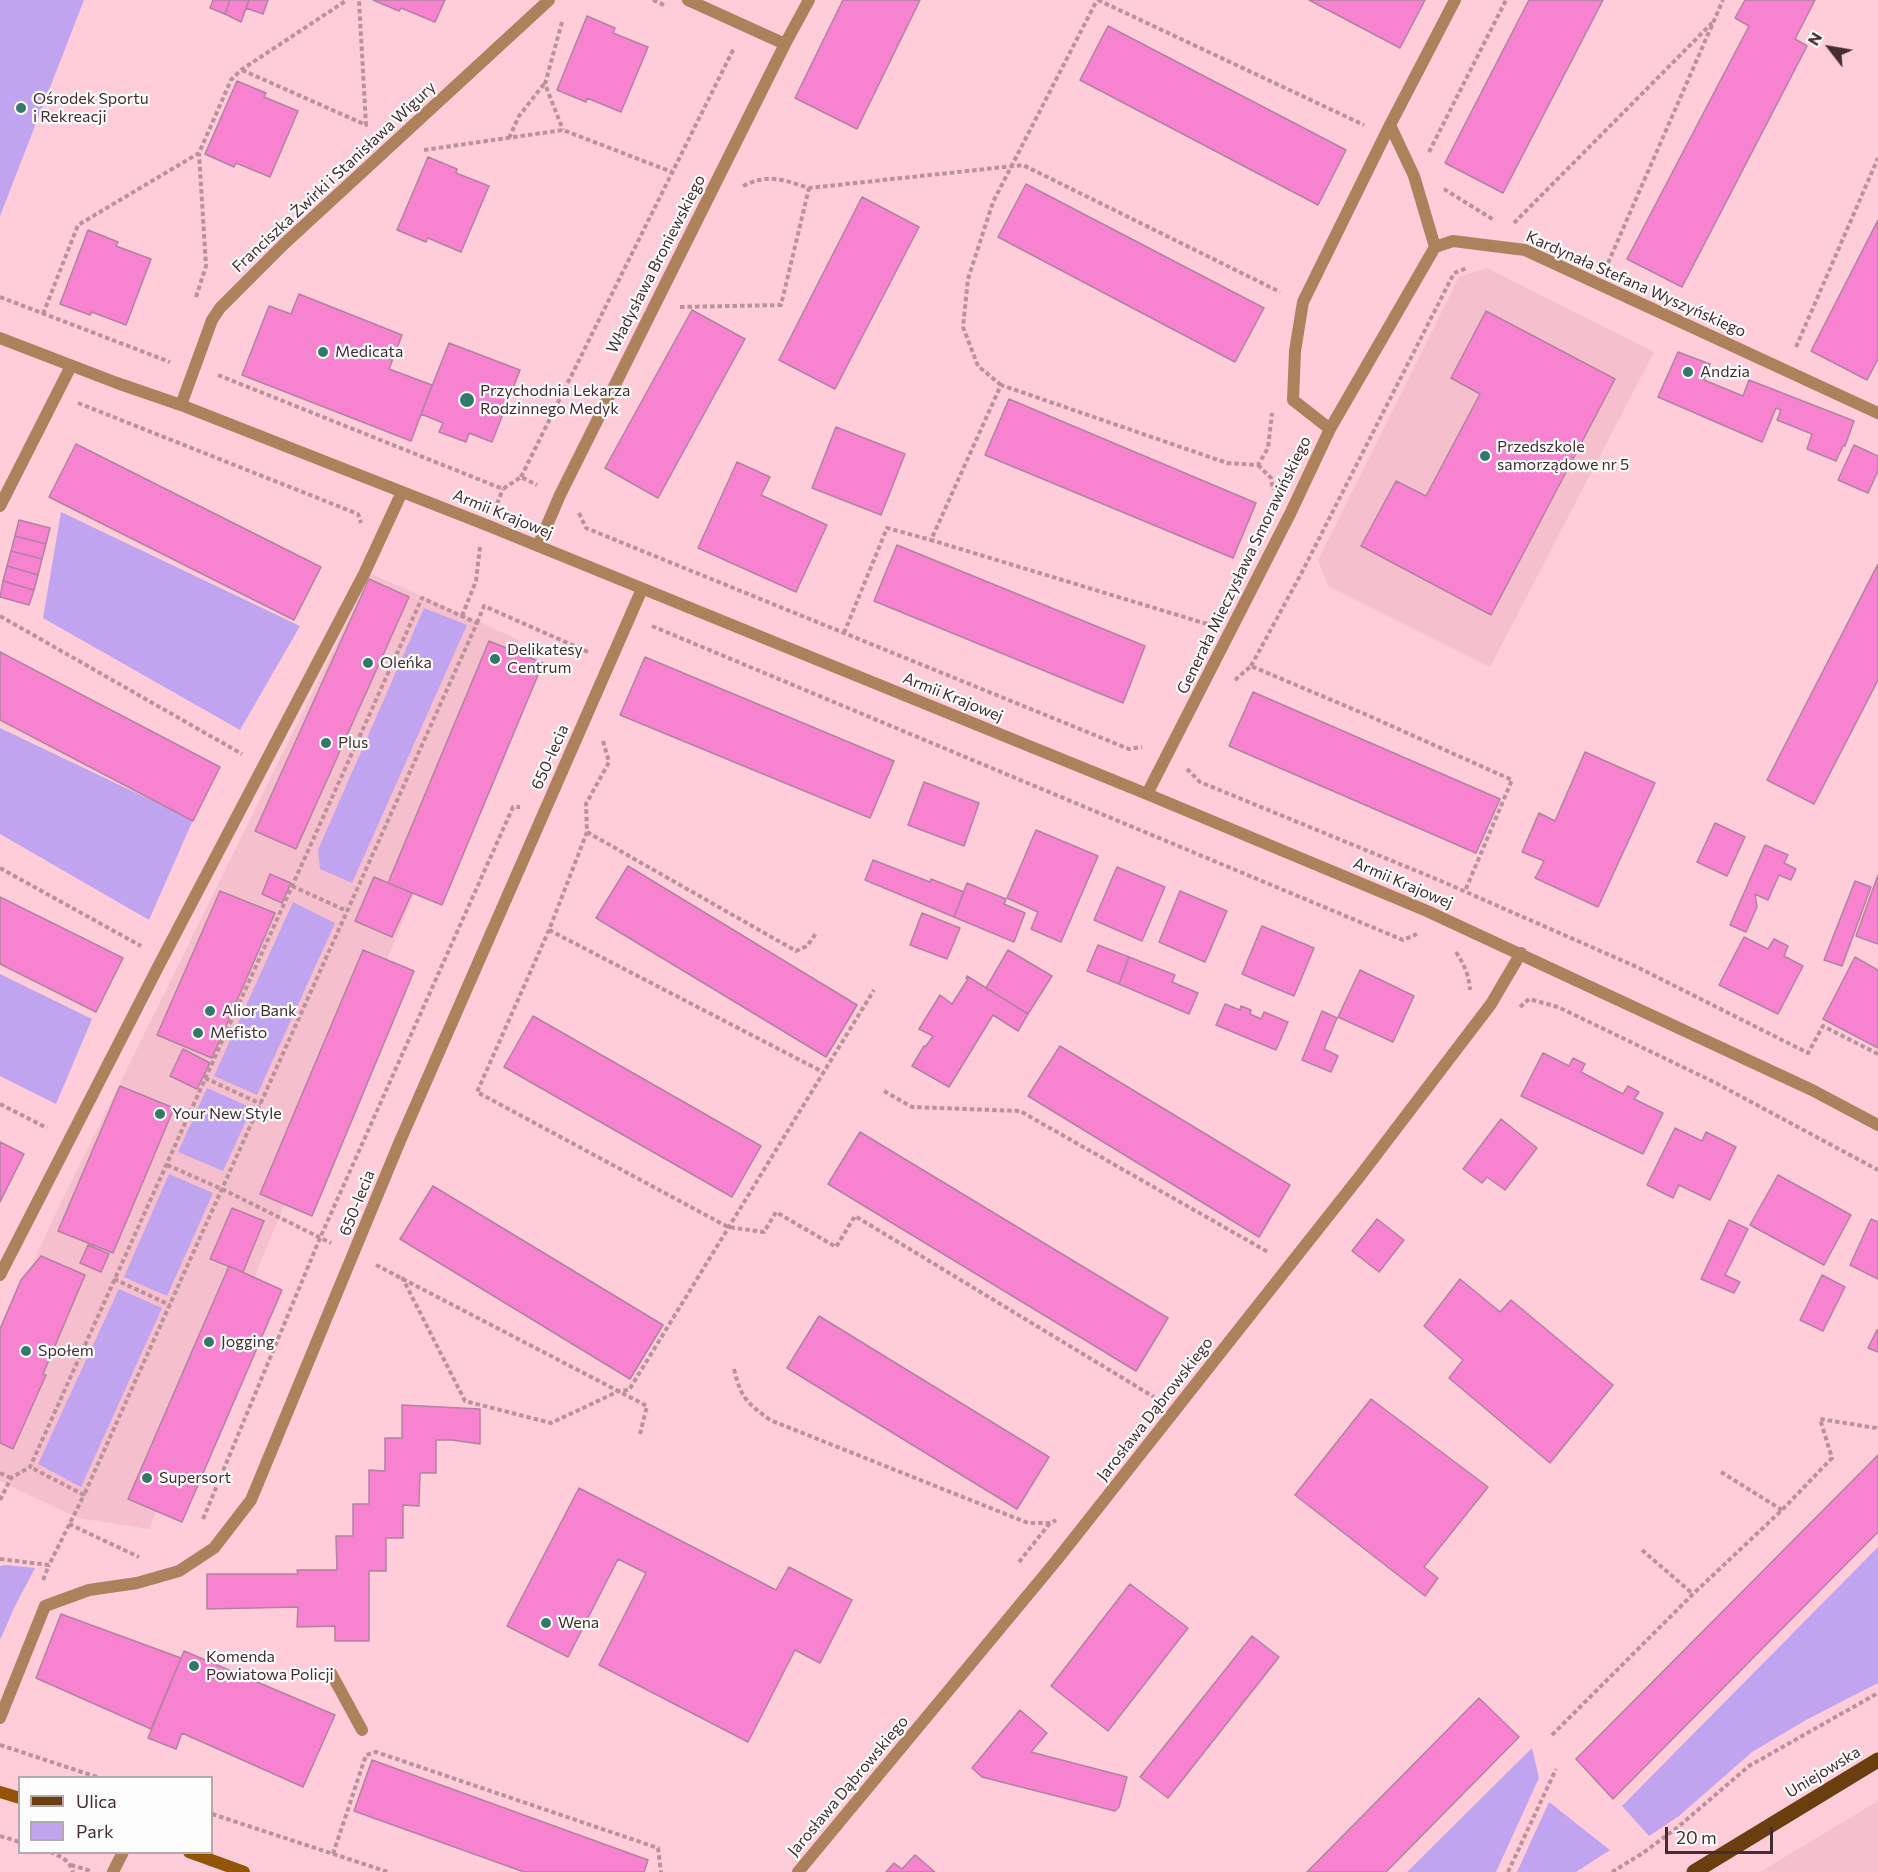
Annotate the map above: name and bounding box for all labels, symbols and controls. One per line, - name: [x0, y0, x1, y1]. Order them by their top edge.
- north arrow: [1800, 18, 1860, 78]
- text: N: [1803, 28, 1825, 49]
- street label: Franciszka Żwirki i Stanisława Wigury: [228, 78, 440, 276]
- place label: Ośrodek Sportu i Rekreacji: [33, 89, 149, 127]
- marker: Ośrodek Sportu i Rekreacji: [14, 101, 28, 115]
- street label: Władysława Broniewskiego: [603, 171, 709, 357]
- street label: Kardynała Stefana Wyszyńskiego: [1523, 227, 1749, 341]
- place label: Medicata: [335, 342, 403, 362]
- marker: Medicata: [316, 345, 330, 359]
- place label: Andzia: [1700, 362, 1750, 382]
- marker: Andzia: [1681, 365, 1695, 379]
- place label: Przychodnia Lekarza Rodzinnego Medyk: [480, 381, 630, 419]
- marker: Przychodnia Lekarza Rodzinnego Medyk: [458, 391, 476, 409]
- street label: Generała Mieczysława Smorawińskiego: [1173, 433, 1315, 697]
- place label: Przedszkole samorządowe nr 5: [1497, 437, 1629, 475]
- marker: Przedszkole samorządowe nr 5: [1478, 449, 1492, 463]
- street label: Armii Krajowej: [450, 485, 556, 543]
- place label: Delikatesy Centrum: [507, 640, 583, 678]
- marker: Delikatesy Centrum: [488, 652, 502, 666]
- place label: Oleńka: [380, 653, 432, 673]
- marker: Oleńka: [361, 656, 375, 670]
- street label: Armii Krajowej: [900, 668, 1006, 726]
- street label: 650-lecia: [527, 722, 573, 792]
- place label: Plus: [338, 733, 368, 753]
- marker: Plus: [319, 736, 333, 750]
- street label: Armii Krajowej: [1350, 853, 1456, 913]
- place label: Alior Bank: [222, 1001, 297, 1021]
- marker: Alior Bank: [203, 1004, 217, 1018]
- place label: Mefisto: [210, 1023, 267, 1043]
- marker: Mefisto: [191, 1026, 205, 1040]
- place label: Your New Style: [172, 1104, 282, 1124]
- marker: Your New Style: [153, 1107, 167, 1121]
- street label: 650-lecia: [335, 1167, 379, 1239]
- place label: Jogging: [221, 1332, 275, 1352]
- street label: Jarosława Dąbrowskiego: [1093, 1333, 1217, 1485]
- marker: Jogging: [202, 1335, 216, 1349]
- place label: Społem: [38, 1341, 94, 1361]
- marker: Społem: [19, 1344, 33, 1358]
- place label: Supersort: [159, 1468, 231, 1488]
- marker: Supersort: [140, 1471, 154, 1485]
- place label: Wena: [558, 1613, 599, 1633]
- marker: Wena: [539, 1616, 553, 1630]
- place label: Komenda Powiatowa Policji: [206, 1647, 334, 1685]
- marker: Komenda Powiatowa Policji: [187, 1659, 201, 1673]
- street label: Jarosława Dąbrowskiego: [784, 1712, 912, 1860]
- street label: Uniejowska: [1782, 1742, 1864, 1802]
- legend: [18, 1776, 213, 1854]
- text: Ulica: [76, 1790, 117, 1812]
- scale bar: [1668, 1815, 1776, 1853]
- text: Park: [76, 1820, 114, 1842]
- text: 20 m: [1676, 1826, 1717, 1848]

